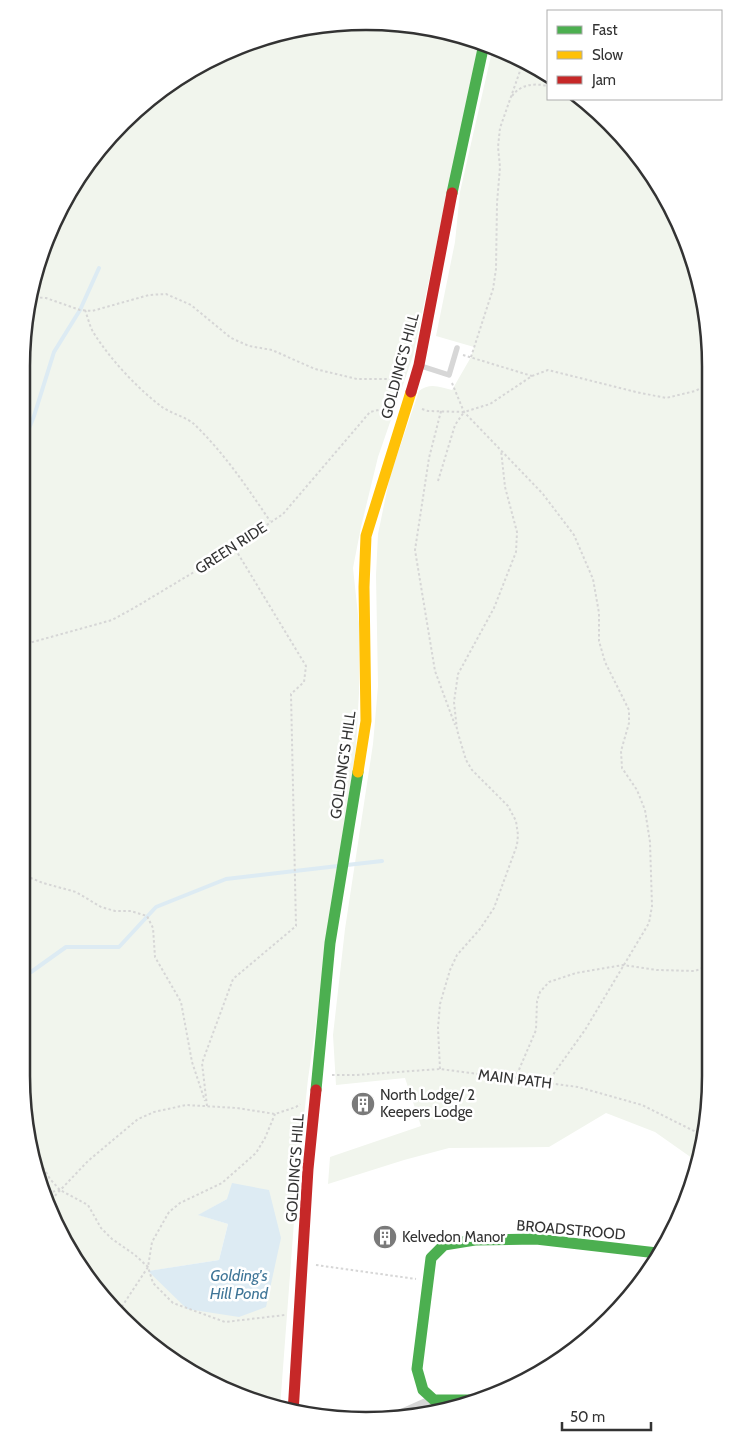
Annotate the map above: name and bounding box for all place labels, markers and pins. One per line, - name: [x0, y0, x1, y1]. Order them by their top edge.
- place label: North Lodge/ 2 Keepers Lodge: [380, 1086, 475, 1121]
- building icon: North Lodge/ 2 Keepers Lodge: [350, 1091, 376, 1117]
- building icon: Kelvedon Manor: [372, 1224, 398, 1250]
- place label: Kelvedon Manor: [402, 1228, 505, 1246]

